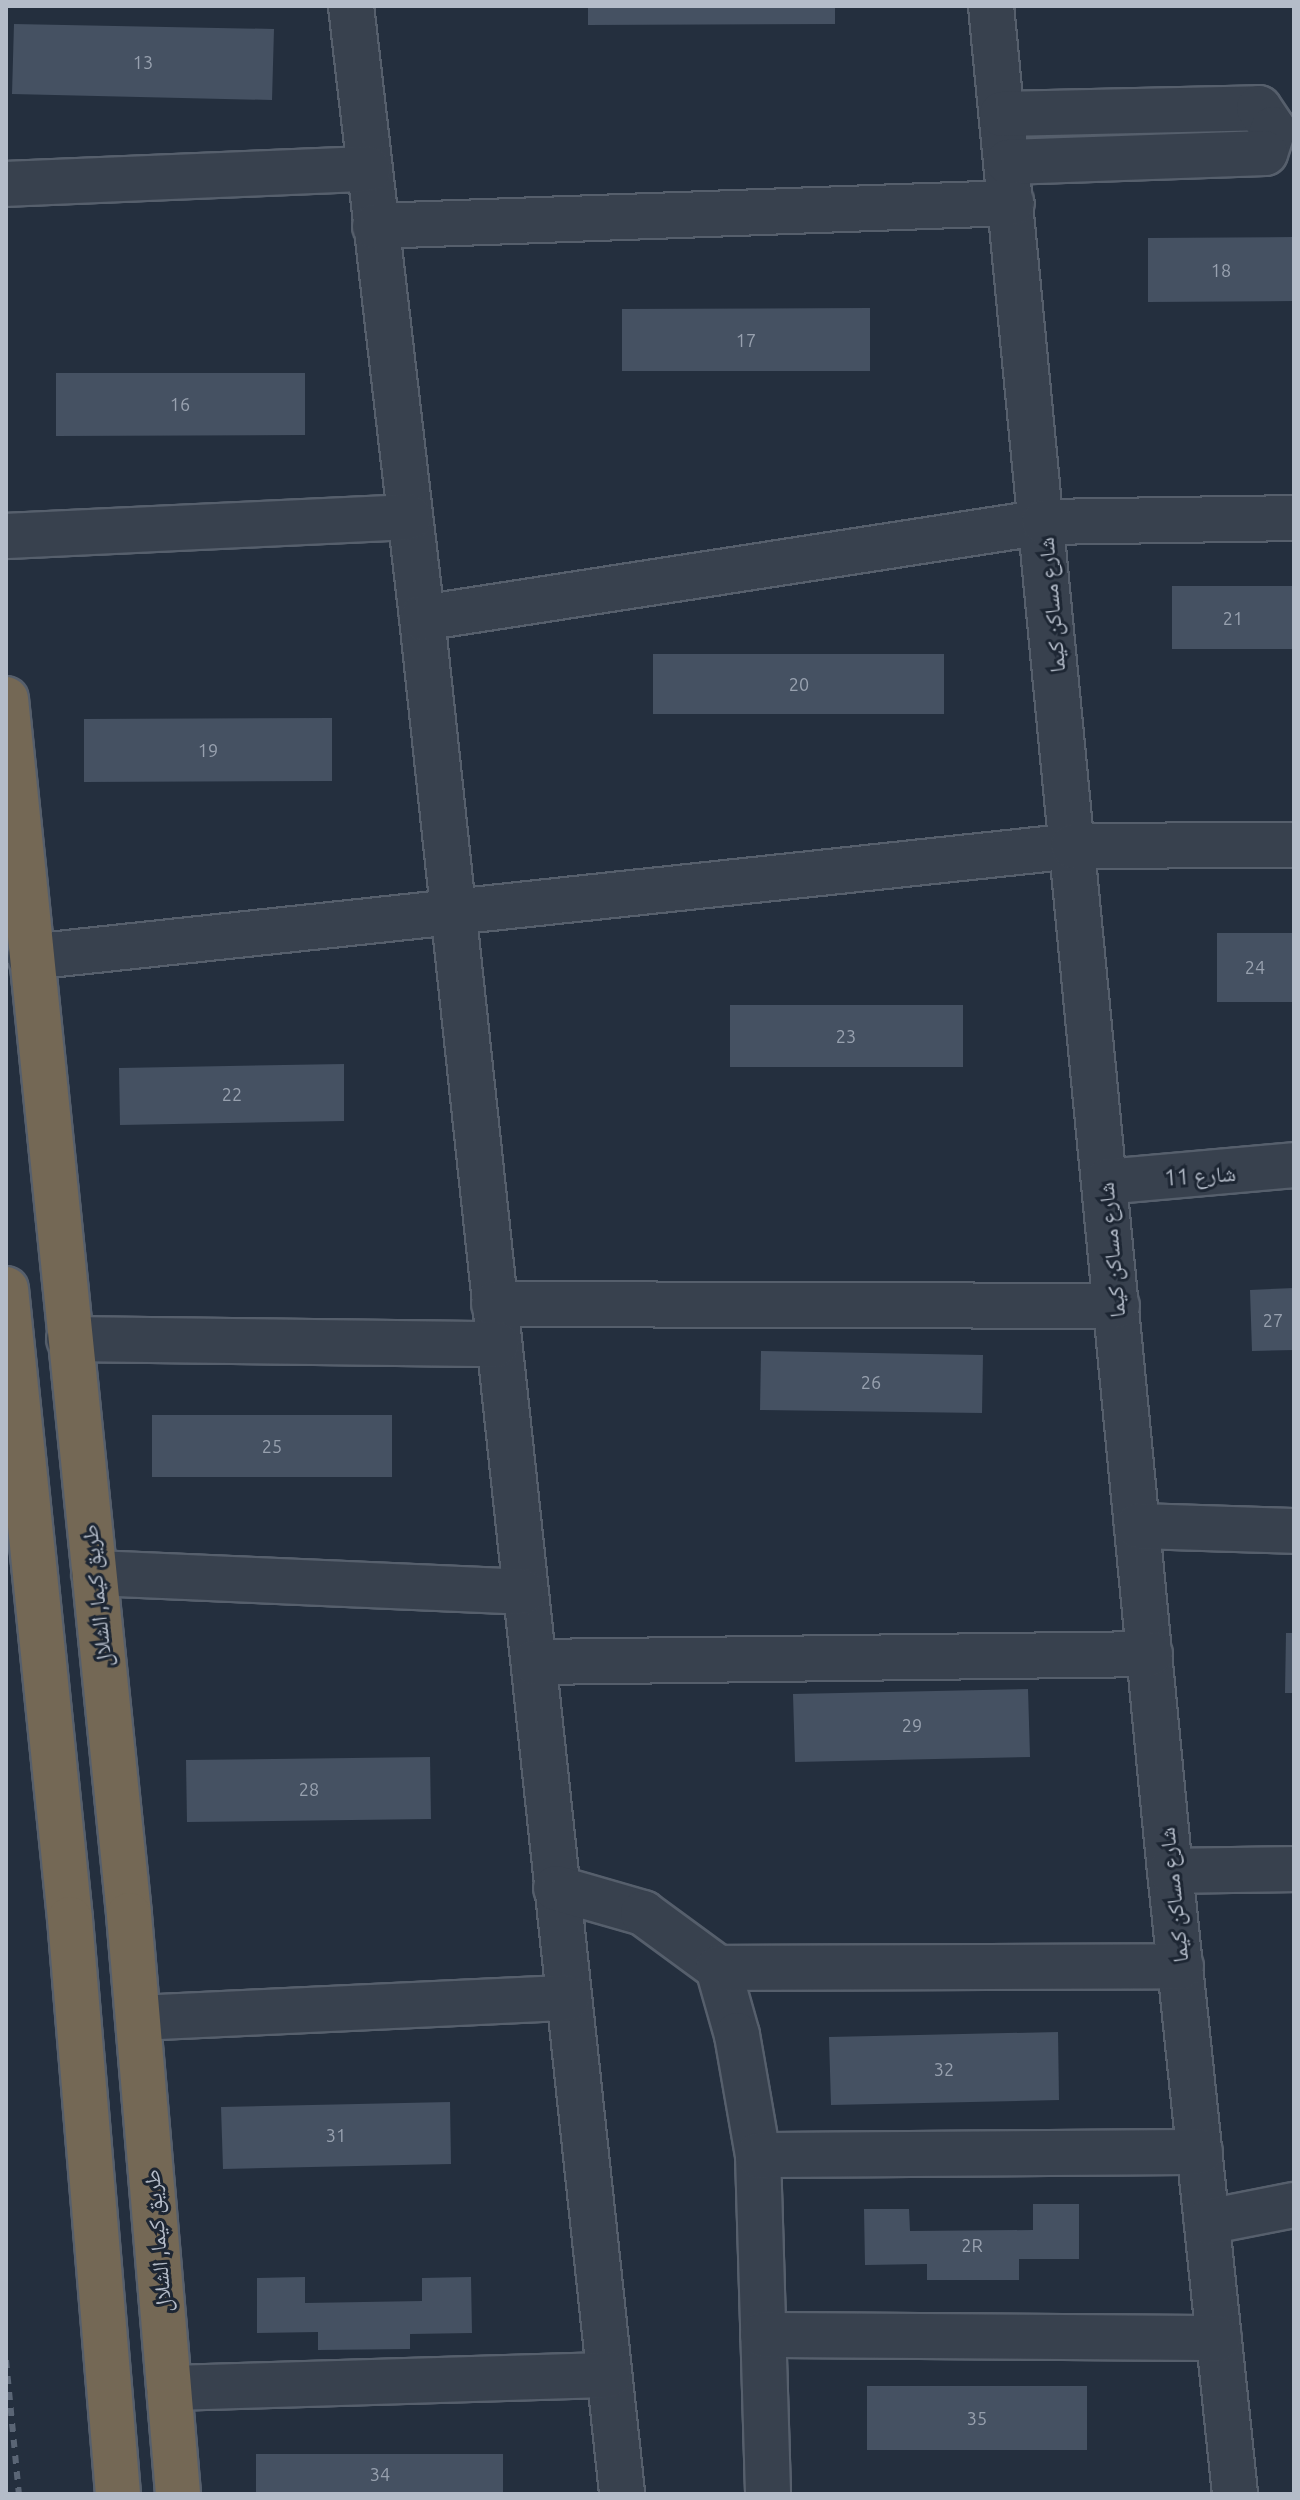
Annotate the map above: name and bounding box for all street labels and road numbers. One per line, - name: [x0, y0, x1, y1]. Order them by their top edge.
- street label: شارع مساكن كيما: [1032, 536, 1070, 674]
- street label: شارع 11: [1163, 1159, 1237, 1191]
- street label: شارع مساكن كيما: [1092, 1181, 1130, 1319]
- street label: طريق كيما, الشلال: [75, 1523, 117, 1669]
- street label: شارع مساكن كيما: [1153, 1826, 1193, 1964]
- street label: طريق كيما, الشلال: [138, 2168, 176, 2314]

